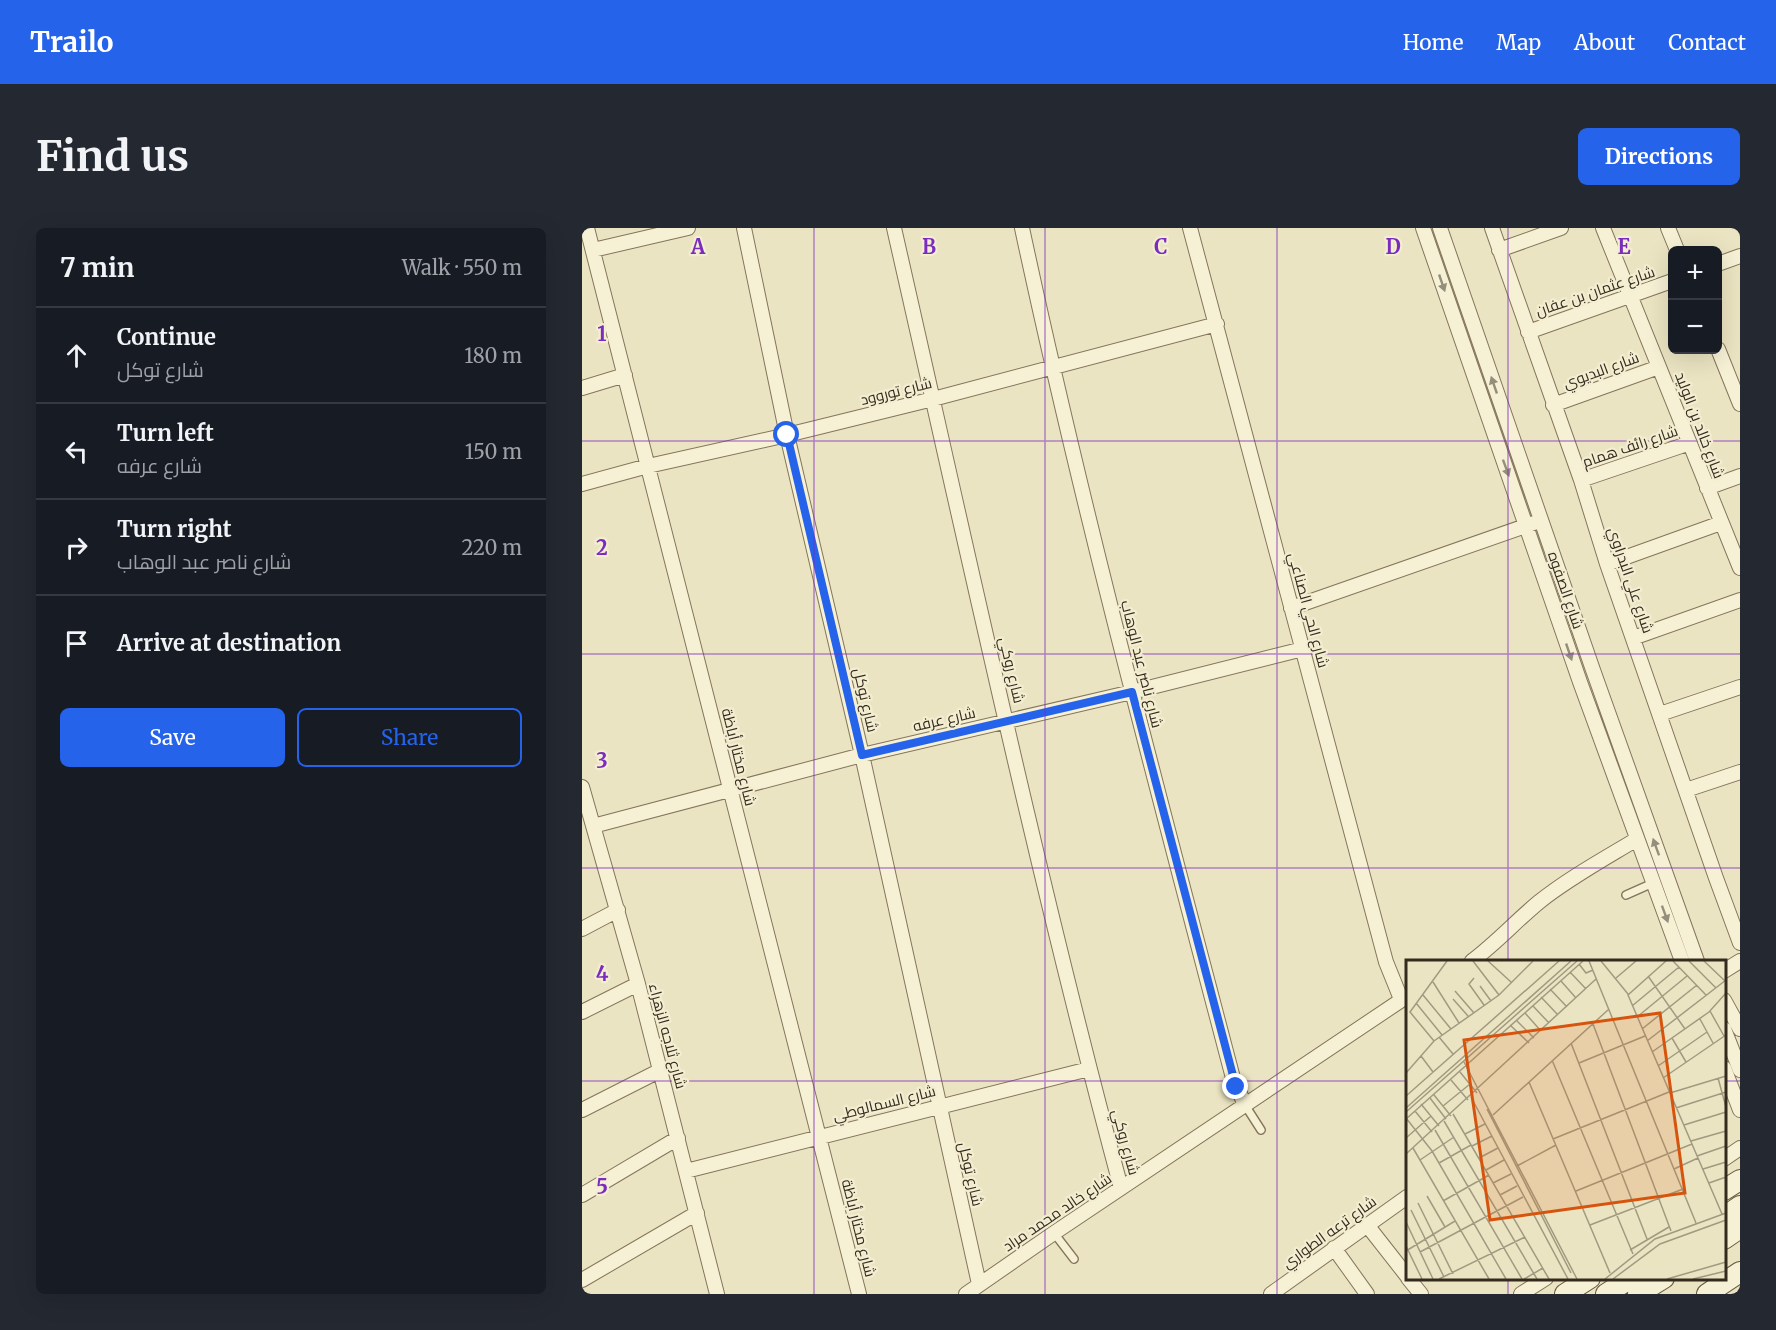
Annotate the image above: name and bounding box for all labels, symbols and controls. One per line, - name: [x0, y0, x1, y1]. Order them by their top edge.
- text: Trailo: [30, 24, 114, 60]
- text: Home: [1403, 29, 1463, 56]
- text: Map: [1496, 29, 1541, 56]
- text: About: [1574, 29, 1635, 56]
- text: Contact: [1668, 29, 1746, 56]
- button: Directions: [1578, 128, 1740, 185]
- text: Find us: [36, 130, 189, 182]
- text: A: [690, 234, 706, 259]
- text: B: [922, 234, 936, 259]
- text: C: [1154, 234, 1168, 259]
- text: D: [1385, 234, 1401, 259]
- text: E: [1617, 234, 1631, 259]
- map controls: [1668, 246, 1722, 354]
- button: +: [1668, 246, 1722, 300]
- text: 7 min: [60, 251, 134, 284]
- text: Walk · 550 m: [402, 255, 522, 280]
- street label: شارع عثمان بن عفان: [1533, 262, 1658, 322]
- one-way arrow: [1438, 274, 1447, 292]
- button: −: [1668, 300, 1722, 354]
- text: 1: [597, 321, 607, 346]
- text: Continue: [117, 323, 216, 351]
- icon: ahead: [60, 339, 93, 372]
- text: 180 m: [464, 343, 522, 368]
- street label: شارع البديوي: [1560, 348, 1643, 395]
- text: شارع توكل: [117, 357, 204, 382]
- street label: شارع خالد بن الوليد: [1669, 369, 1729, 482]
- street label: شارع توروود: [858, 373, 934, 411]
- one-way arrow: [1489, 376, 1498, 394]
- text: Turn left: [117, 419, 214, 447]
- route start: [773, 421, 799, 447]
- street label: شارع رائف همام: [1580, 421, 1681, 473]
- icon: left: [60, 435, 93, 468]
- text: 150 m: [465, 439, 522, 464]
- text: شارع عرفه: [117, 453, 202, 478]
- one-way arrow: [1501, 459, 1511, 477]
- text: Turn right: [117, 515, 231, 543]
- street label: شارع علي البدراوي: [1601, 524, 1658, 637]
- icon: right: [60, 531, 93, 564]
- text: 220 m: [462, 535, 522, 560]
- text: 2: [596, 535, 608, 560]
- text: شارع ناصر عبد الوهاب: [117, 549, 291, 574]
- street label: شارع الصفوه: [1542, 549, 1588, 632]
- street label: شارع الحي الصناعي: [1282, 550, 1334, 670]
- street label: شارع ناصر عبد الوهاب: [1115, 598, 1167, 730]
- icon: arrive: [60, 627, 93, 660]
- text: Arrive at destination: [117, 629, 341, 657]
- street label: شارع روكي: [992, 635, 1029, 706]
- one-way arrow: [1565, 643, 1575, 661]
- street label: شارع توكل: [847, 666, 883, 734]
- street label: شارع عرفه: [911, 703, 978, 737]
- street label: شارع مختار أباظة: [716, 706, 760, 808]
- button: Save: [60, 708, 285, 767]
- button: Share: [297, 708, 522, 767]
- text: 3: [596, 748, 608, 773]
- one-way arrow: [1651, 838, 1661, 856]
- one-way arrow: [1660, 905, 1670, 923]
- inset map: [1406, 960, 1725, 1279]
- text: 4: [596, 961, 609, 986]
- street label: شارع ثلاجه الزهراء: [643, 981, 691, 1091]
- route end: [1222, 1073, 1248, 1099]
- street label: شارع السمالوطي: [831, 1081, 938, 1128]
- street label: شارع روكي: [1105, 1107, 1144, 1178]
- street label: شارع توكل: [952, 1140, 988, 1208]
- street label: شارع خالد محمد مراد: [999, 1169, 1116, 1257]
- text: 5: [596, 1174, 608, 1199]
- street label: شارع مختار أباظة: [836, 1177, 880, 1279]
- street label: شارع ترعه الطواري: [1278, 1191, 1382, 1275]

